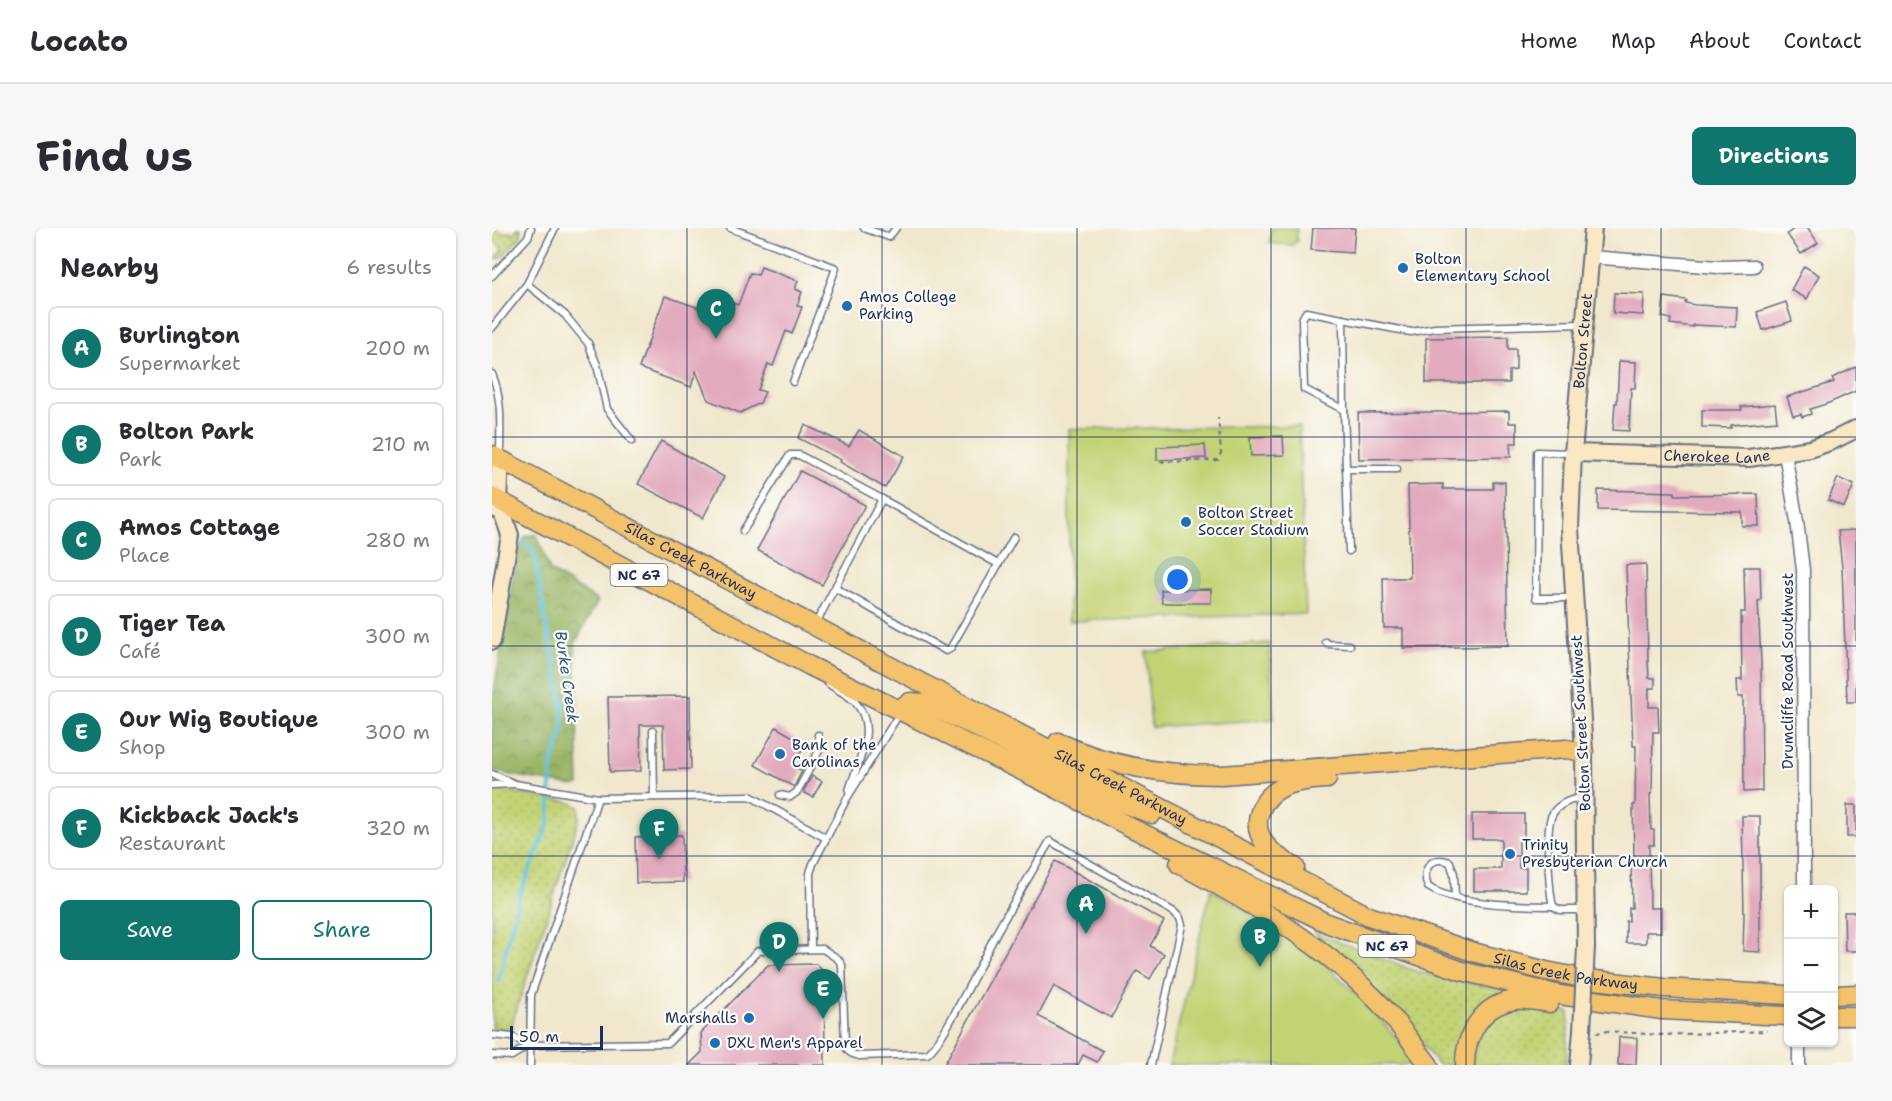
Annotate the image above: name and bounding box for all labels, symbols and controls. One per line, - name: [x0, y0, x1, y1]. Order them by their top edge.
- text: Locato: [30, 22, 128, 60]
- text: Home: [1520, 27, 1578, 55]
- text: Map: [1611, 27, 1656, 55]
- text: About: [1689, 27, 1750, 55]
- text: Contact: [1783, 27, 1862, 55]
- button: Directions: [1692, 127, 1856, 185]
- text: Find us: [36, 128, 193, 184]
- place label: Bolton Elementary School: [1415, 249, 1551, 286]
- text: Nearby: [60, 250, 159, 285]
- text: 6 results: [346, 254, 432, 280]
- marker: Bolton Elementary School: [1396, 261, 1410, 275]
- place label: Amos College Parking: [859, 287, 957, 324]
- pin: C: [696, 290, 736, 339]
- street label: Bolton Street: [1569, 292, 1597, 390]
- marker: Amos College Parking: [840, 299, 854, 313]
- text: Burlington: [119, 321, 240, 350]
- text: A: [74, 335, 89, 361]
- text: 200 m: [365, 335, 430, 361]
- text: Supermarket: [119, 350, 241, 376]
- text: Bolton Park: [119, 417, 254, 446]
- text: B: [75, 431, 88, 457]
- text: 210 m: [371, 431, 430, 457]
- street label: Cherokee Lane: [1663, 445, 1772, 468]
- text: Park: [119, 446, 162, 472]
- place label: Bolton Street Soccer Stadium: [1198, 503, 1309, 540]
- text: Amos Cottage: [119, 513, 280, 542]
- marker: Bolton Street Soccer Stadium: [1179, 515, 1193, 529]
- street label: Silas Creek Parkway: [621, 517, 760, 604]
- text: C: [75, 527, 88, 553]
- text: 280 m: [365, 527, 430, 553]
- text: Place: [119, 542, 170, 568]
- road number: NC 67: [610, 564, 668, 586]
- your location: [1163, 565, 1192, 594]
- street label: Drumcliffe Road Southwest: [1778, 573, 1798, 769]
- text: Tiger Tea: [119, 609, 225, 638]
- text: D: [74, 623, 89, 649]
- text: 300 m: [364, 623, 430, 649]
- water label: Burke Creek: [550, 630, 584, 724]
- street label: Bolton Street Southwest: [1566, 634, 1596, 812]
- text: Café: [119, 638, 161, 664]
- text: Our Wig Boutique: [119, 705, 319, 734]
- text: E: [75, 719, 88, 745]
- text: 300 m: [364, 719, 430, 745]
- text: Shop: [119, 734, 166, 760]
- place label: Bank of the Carolinas: [792, 735, 877, 772]
- street label: Silas Creek Parkway: [1051, 744, 1191, 829]
- marker: Bank of the Carolinas: [773, 747, 787, 761]
- text: Kickback Jack's: [119, 801, 299, 830]
- pin: F: [640, 810, 678, 859]
- text: F: [76, 815, 87, 841]
- text: 320 m: [366, 815, 430, 841]
- text: Restaurant: [119, 830, 226, 856]
- place label: Trinity Presbyterian Church: [1522, 835, 1668, 872]
- marker: Trinity Presbyterian Church: [1503, 847, 1517, 861]
- pin: A: [1066, 884, 1106, 934]
- map controls: [1784, 885, 1838, 1047]
- button: +: [1784, 885, 1838, 939]
- button: Save: [60, 900, 240, 960]
- button: Share: [252, 900, 432, 960]
- pin: B: [1240, 918, 1280, 967]
- pin: D: [760, 922, 798, 972]
- road number: NC 67: [1358, 935, 1416, 957]
- button: −: [1784, 939, 1838, 993]
- street label: Silas Creek Parkway: [1492, 948, 1639, 995]
- pin: E: [804, 970, 842, 1019]
- button: layers: [1784, 993, 1838, 1047]
- place label: Marshalls: [665, 1008, 737, 1028]
- marker: Marshalls: [742, 1011, 756, 1025]
- scale bar: [510, 1023, 603, 1050]
- text: 50 m: [519, 1026, 559, 1047]
- place label: DXL Men's Apparel: [727, 1033, 863, 1053]
- marker: DXL Men's Apparel: [708, 1036, 722, 1050]

